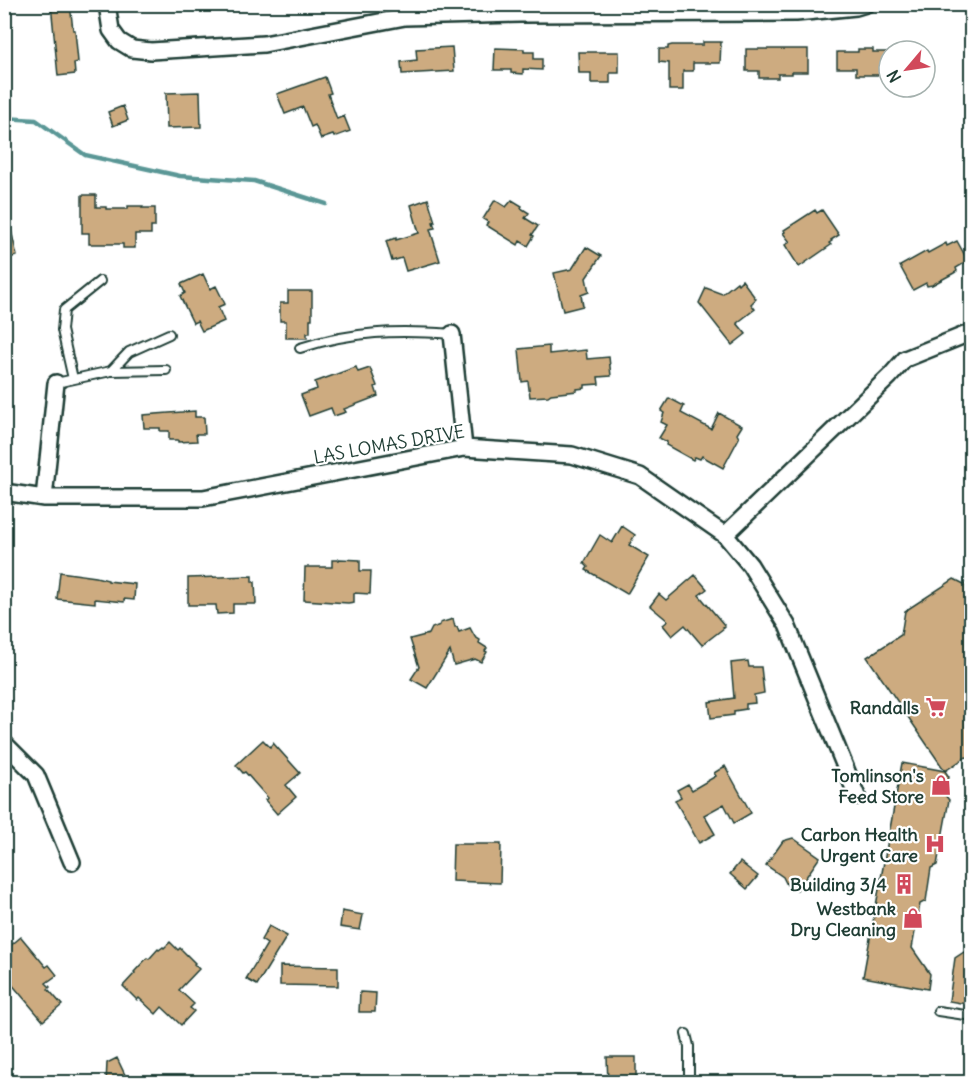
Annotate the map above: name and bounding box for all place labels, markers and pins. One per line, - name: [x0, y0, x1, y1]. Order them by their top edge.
- supermarket icon: Randalls: [924, 695, 948, 719]
- place label: Randalls: [850, 696, 919, 719]
- place label: Tomlinson's Feed Store: [831, 764, 924, 808]
- shop icon: Tomlinson's Feed Store: [929, 773, 953, 797]
- place label: Carbon Health Urgent Care: [801, 823, 919, 867]
- hospital icon: Carbon Health Urgent Care: [923, 832, 947, 856]
- building icon: Building 3/4: [892, 872, 916, 896]
- place label: Building 3/4: [790, 873, 888, 896]
- place label: Westbank Dry Cleaning: [791, 897, 896, 941]
- shop icon: Westbank Dry Cleaning: [901, 906, 925, 930]

